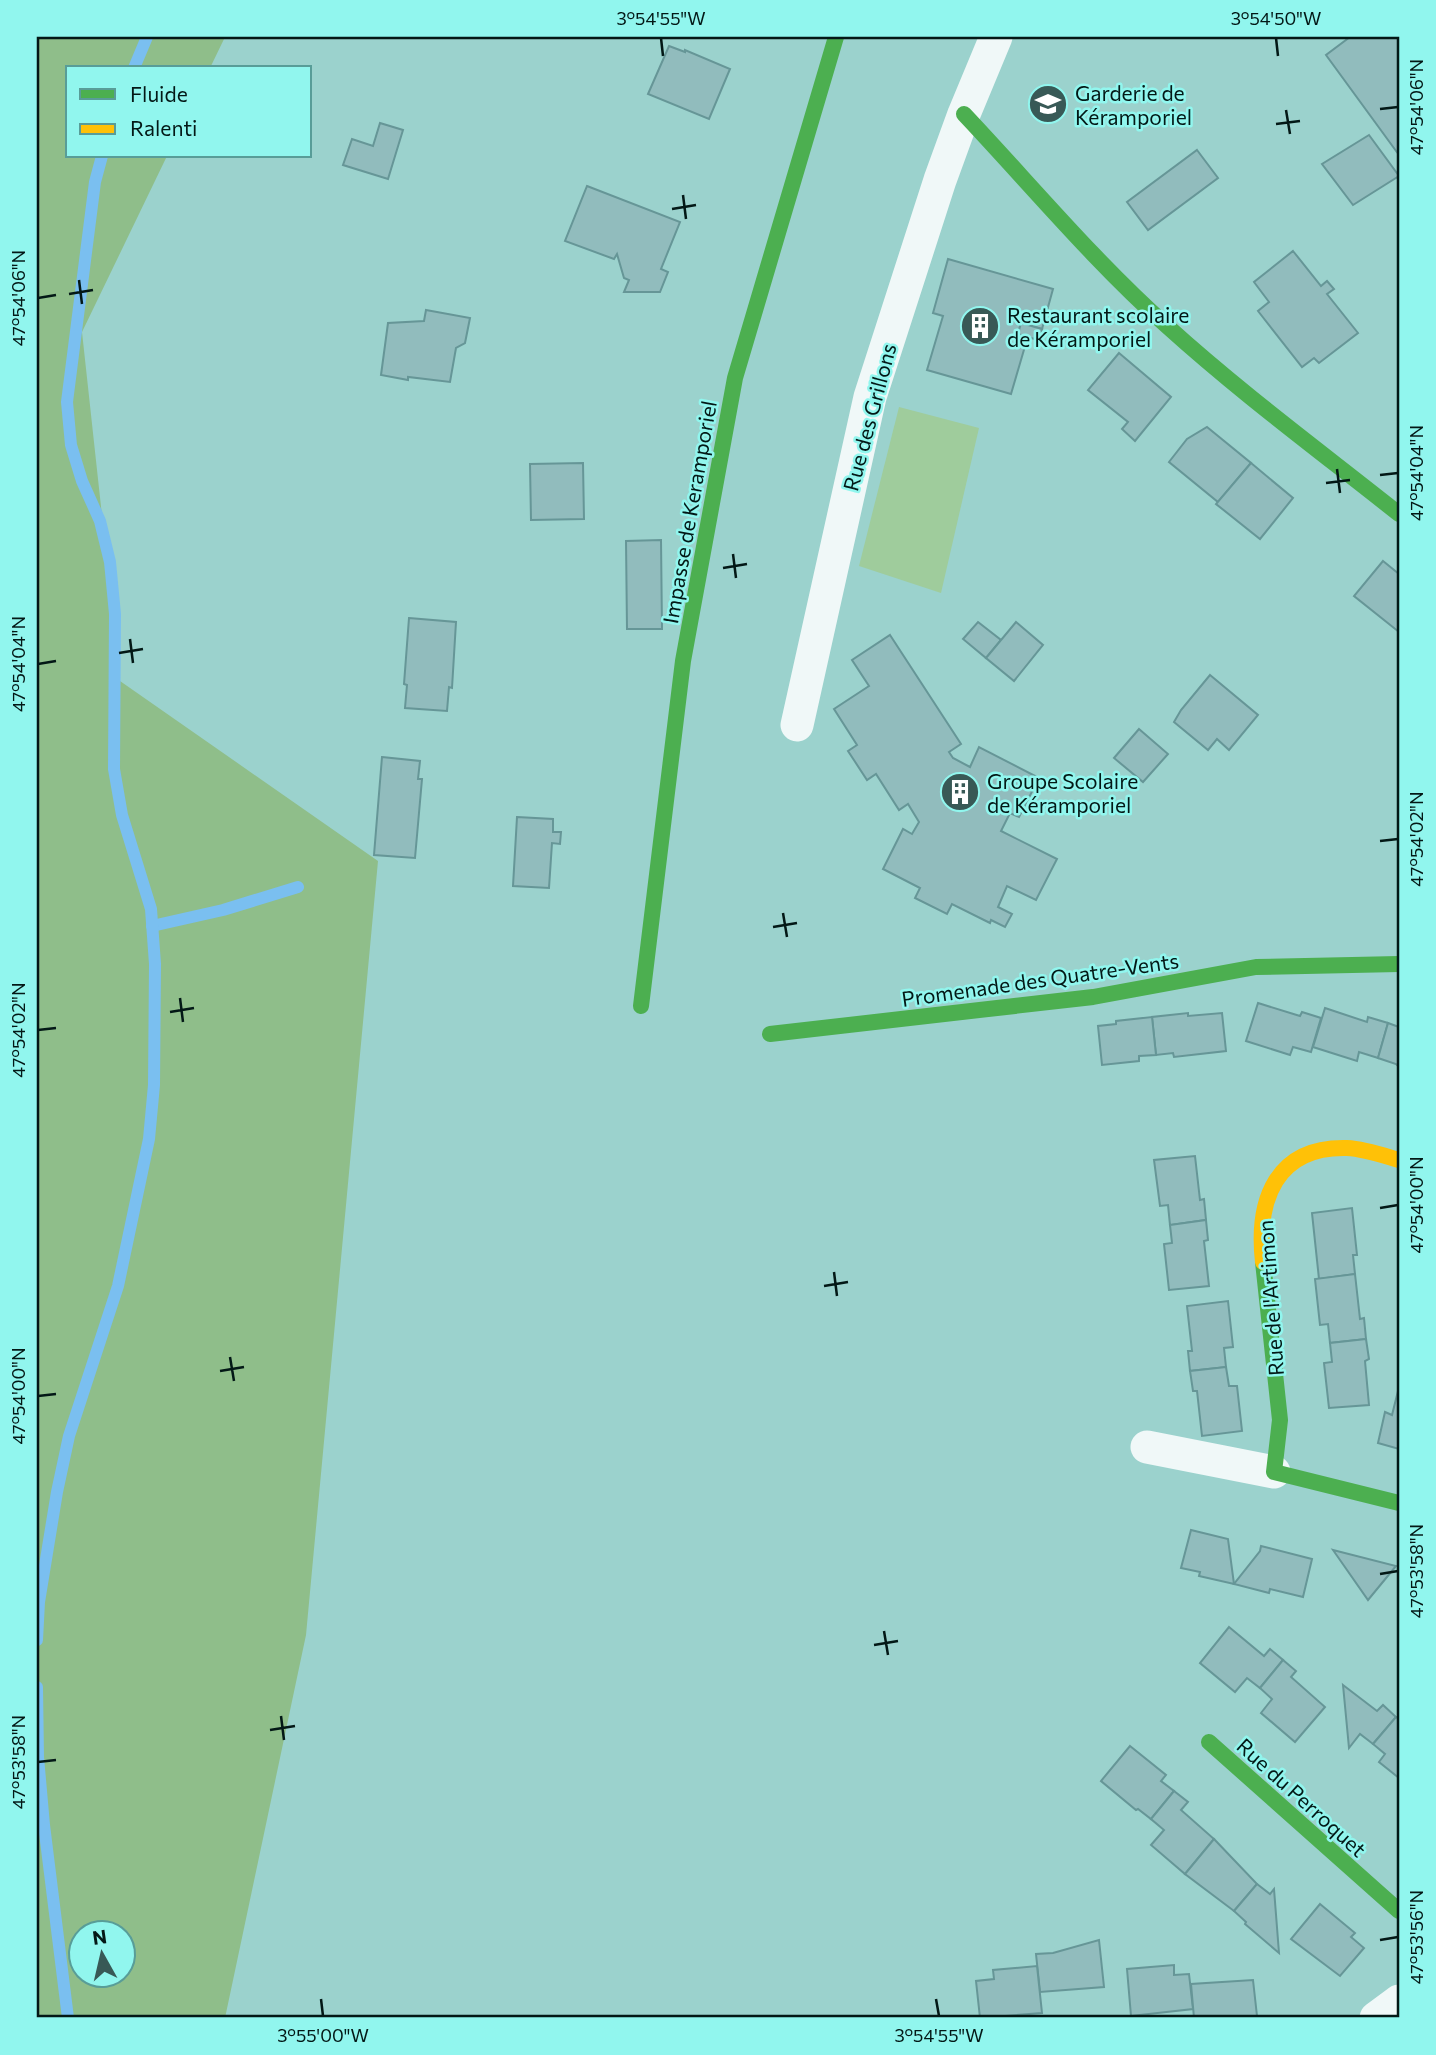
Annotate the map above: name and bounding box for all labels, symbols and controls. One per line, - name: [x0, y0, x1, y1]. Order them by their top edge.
- text: 3°54'55"W: [616, 7, 706, 29]
- text: 3°54'50"W: [1231, 7, 1321, 29]
- text: 47°54'06"N: [1405, 59, 1427, 155]
- legend: [66, 66, 312, 158]
- place label: Garderie de Kéramporiel: [1075, 80, 1192, 129]
- text: Fluide: [130, 81, 188, 106]
- school or university icon: Garderie de Kéramporiel: [1027, 83, 1069, 125]
- text: Ralenti: [130, 115, 197, 140]
- text: 47°54'06"N: [7, 250, 29, 346]
- place label: Restaurant scolaire de Kéramporiel: [1007, 302, 1189, 351]
- building icon: Restaurant scolaire de Kéramporiel: [959, 305, 1001, 347]
- street label: Rue des Grillons: [837, 341, 901, 493]
- street label: Impasse de Keramporiel: [657, 399, 721, 625]
- text: 47°54'04"N: [1405, 425, 1427, 521]
- text: 47°54'04"N: [7, 616, 29, 712]
- place label: Groupe Scolaire de Kéramporiel: [987, 768, 1138, 817]
- building icon: Groupe Scolaire de Kéramporiel: [939, 771, 981, 813]
- text: 47°54'02"N: [1405, 791, 1427, 887]
- street label: Promenade des Quatre-Vents: [900, 947, 1180, 1011]
- text: 47°54'02"N: [7, 982, 29, 1078]
- text: 47°54'00"N: [1405, 1156, 1427, 1254]
- street label: Rue de l'Artimon: [1252, 1219, 1288, 1377]
- text: 47°54'00"N: [7, 1347, 29, 1445]
- text: 47°53'58"N: [1405, 1524, 1427, 1618]
- text: 47°53'58"N: [7, 1715, 29, 1809]
- street label: Rue du Perroquet: [1232, 1732, 1372, 1862]
- text: 47°53'56"N: [1405, 1890, 1427, 1984]
- north arrow: [66, 1918, 136, 1988]
- text: N: [91, 1924, 108, 1949]
- text: 3°55'00"W: [277, 2024, 369, 2046]
- text: 3°54'55"W: [894, 2024, 984, 2046]

